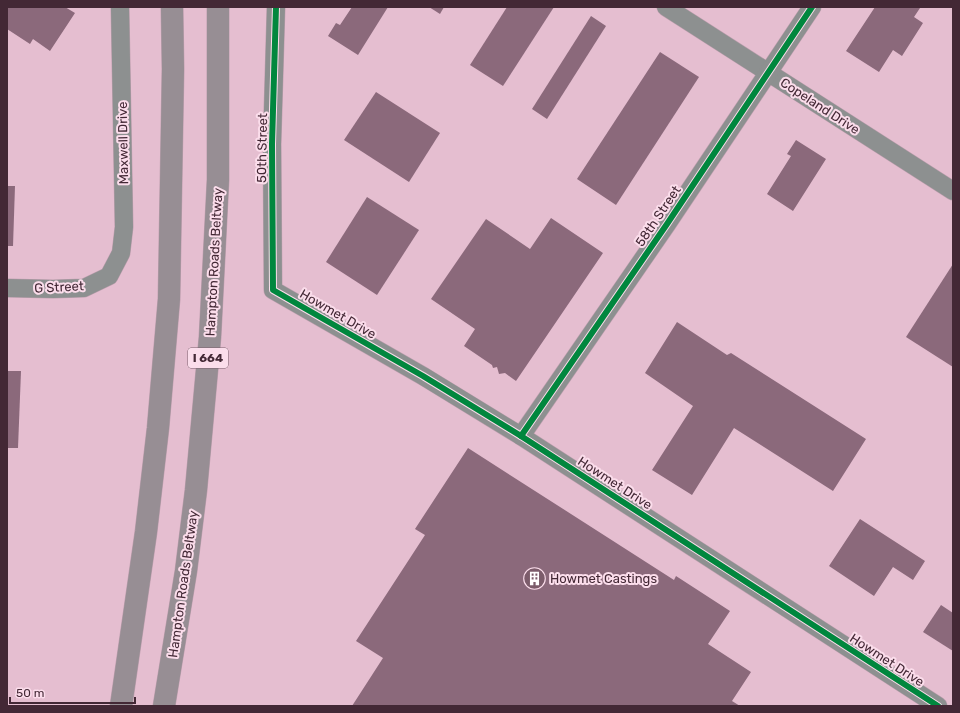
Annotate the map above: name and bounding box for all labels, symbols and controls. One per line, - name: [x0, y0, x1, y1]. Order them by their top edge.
- street label: Copeland Drive: [778, 75, 862, 137]
- street label: Maxwell Drive: [115, 101, 131, 185]
- street label: 50th Street: [254, 113, 270, 183]
- street label: 58th Street: [632, 183, 684, 249]
- street label: Hampton Roads Beltway: [203, 187, 225, 337]
- street label: G Street: [34, 278, 84, 296]
- street label: Howmet Drive: [297, 286, 379, 342]
- road number: I 664: [188, 348, 228, 368]
- street label: Howmet Drive: [575, 453, 655, 513]
- street label: Hampton Roads Beltway: [165, 509, 201, 659]
- building icon: Howmet Castings: [521, 565, 547, 591]
- place label: Howmet Castings: [550, 571, 657, 587]
- street label: Howmet Drive: [847, 630, 927, 690]
- scale bar: [10, 679, 135, 705]
- text: 50 m: [16, 686, 44, 700]

